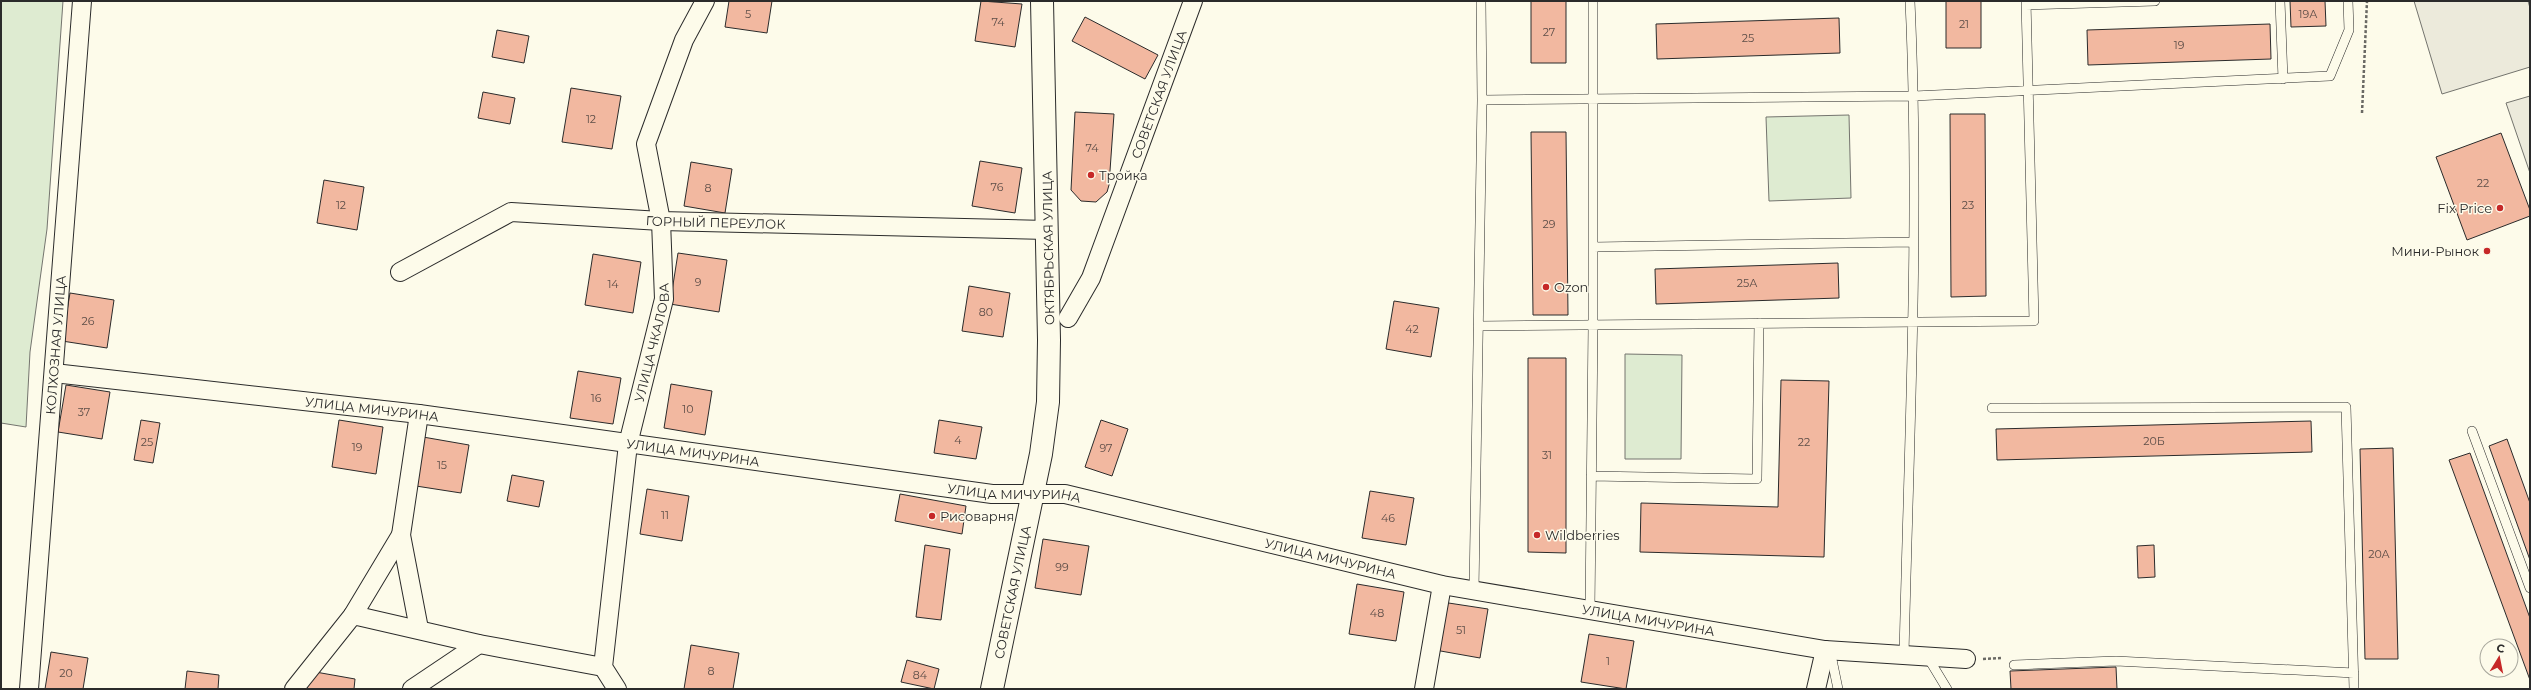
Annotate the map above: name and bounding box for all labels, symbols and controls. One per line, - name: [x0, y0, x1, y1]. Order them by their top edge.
- house number: 5: [745, 7, 751, 21]
- house number: 19А: [2299, 7, 2318, 21]
- house number: 74: [991, 15, 1005, 29]
- house number: 21: [1959, 17, 1969, 31]
- house number: 27: [1543, 25, 1555, 39]
- street label: СОВЕТСКАЯ УЛИЦА: [1128, 27, 1190, 161]
- house number: 25: [1742, 31, 1754, 45]
- house number: 19: [2174, 38, 2185, 52]
- house number: 12: [586, 112, 596, 126]
- house number: 74: [1085, 141, 1099, 155]
- place label: Тройка: [1099, 167, 1148, 183]
- street label: ОКТЯБРЬСКАЯ УЛИЦА: [1039, 170, 1057, 325]
- marker: Тройка: [1086, 170, 1096, 180]
- house number: 22: [2477, 176, 2489, 190]
- house number: 76: [991, 180, 1004, 194]
- house number: 8: [704, 181, 712, 195]
- house number: 12: [336, 198, 346, 212]
- house number: 23: [1962, 198, 1974, 212]
- place label: Fix Price: [2437, 200, 2492, 216]
- marker: Fix Price: [2495, 203, 2505, 213]
- street label: ГОРНЫЙ ПЕРЕУЛОК: [645, 212, 786, 232]
- house number: 29: [1543, 217, 1556, 231]
- place label: Мини-Рынок: [2391, 243, 2479, 259]
- marker: Мини-Рынок: [2482, 246, 2492, 256]
- street label: КОЛХОЗНАЯ УЛИЦА: [42, 275, 69, 415]
- house number: 9: [695, 275, 702, 289]
- house number: 25А: [1737, 276, 1758, 290]
- house number: 14: [607, 277, 619, 291]
- place label: Ozon: [1554, 279, 1588, 295]
- street label: УЛИЦА ЧКАЛОВА: [631, 282, 672, 404]
- marker: Ozon: [1541, 282, 1551, 292]
- house number: 80: [979, 305, 993, 319]
- house number: 26: [82, 314, 95, 328]
- house number: 42: [1405, 322, 1419, 336]
- house number: 16: [591, 391, 602, 405]
- street label: УЛИЦА МИЧУРИНА: [304, 393, 440, 425]
- house number: 10: [682, 402, 694, 416]
- house number: 37: [78, 405, 90, 419]
- house number: 4: [954, 433, 962, 447]
- house number: 20Б: [2143, 434, 2165, 448]
- house number: 25: [141, 435, 153, 449]
- street label: УЛИЦА МИЧУРИНА: [625, 435, 761, 470]
- house number: 22: [1798, 435, 1810, 449]
- house number: 19: [352, 440, 363, 454]
- house number: 97: [1099, 441, 1113, 455]
- house number: 31: [1542, 448, 1552, 462]
- house number: 15: [437, 458, 447, 472]
- street label: УЛИЦА МИЧУРИНА: [946, 480, 1083, 506]
- house number: 11: [661, 508, 669, 522]
- place label: Рисоварня: [940, 508, 1014, 524]
- marker: Рисоварня: [927, 511, 937, 521]
- house number: 46: [1381, 511, 1395, 525]
- street label: СОВЕТСКАЯ УЛИЦА: [990, 524, 1034, 660]
- place label: Wildberries: [1545, 527, 1620, 543]
- marker: Wildberries: [1532, 530, 1542, 540]
- street label: УЛИЦА МИЧУРИНА: [1263, 535, 1398, 582]
- house number: 20А: [2368, 547, 2391, 561]
- house number: 99: [1055, 560, 1069, 574]
- street label: УЛИЦА МИЧУРИНА: [1581, 601, 1716, 639]
- house number: 48: [1370, 606, 1384, 620]
- house number: 51: [1456, 623, 1466, 637]
- north arrow: [2479, 638, 2519, 678]
- text: С: [2496, 641, 2506, 656]
- house number: 1: [1606, 654, 1610, 668]
- house number: 8: [707, 664, 715, 678]
- house number: 20: [59, 666, 73, 680]
- house number: 84: [913, 668, 928, 682]

